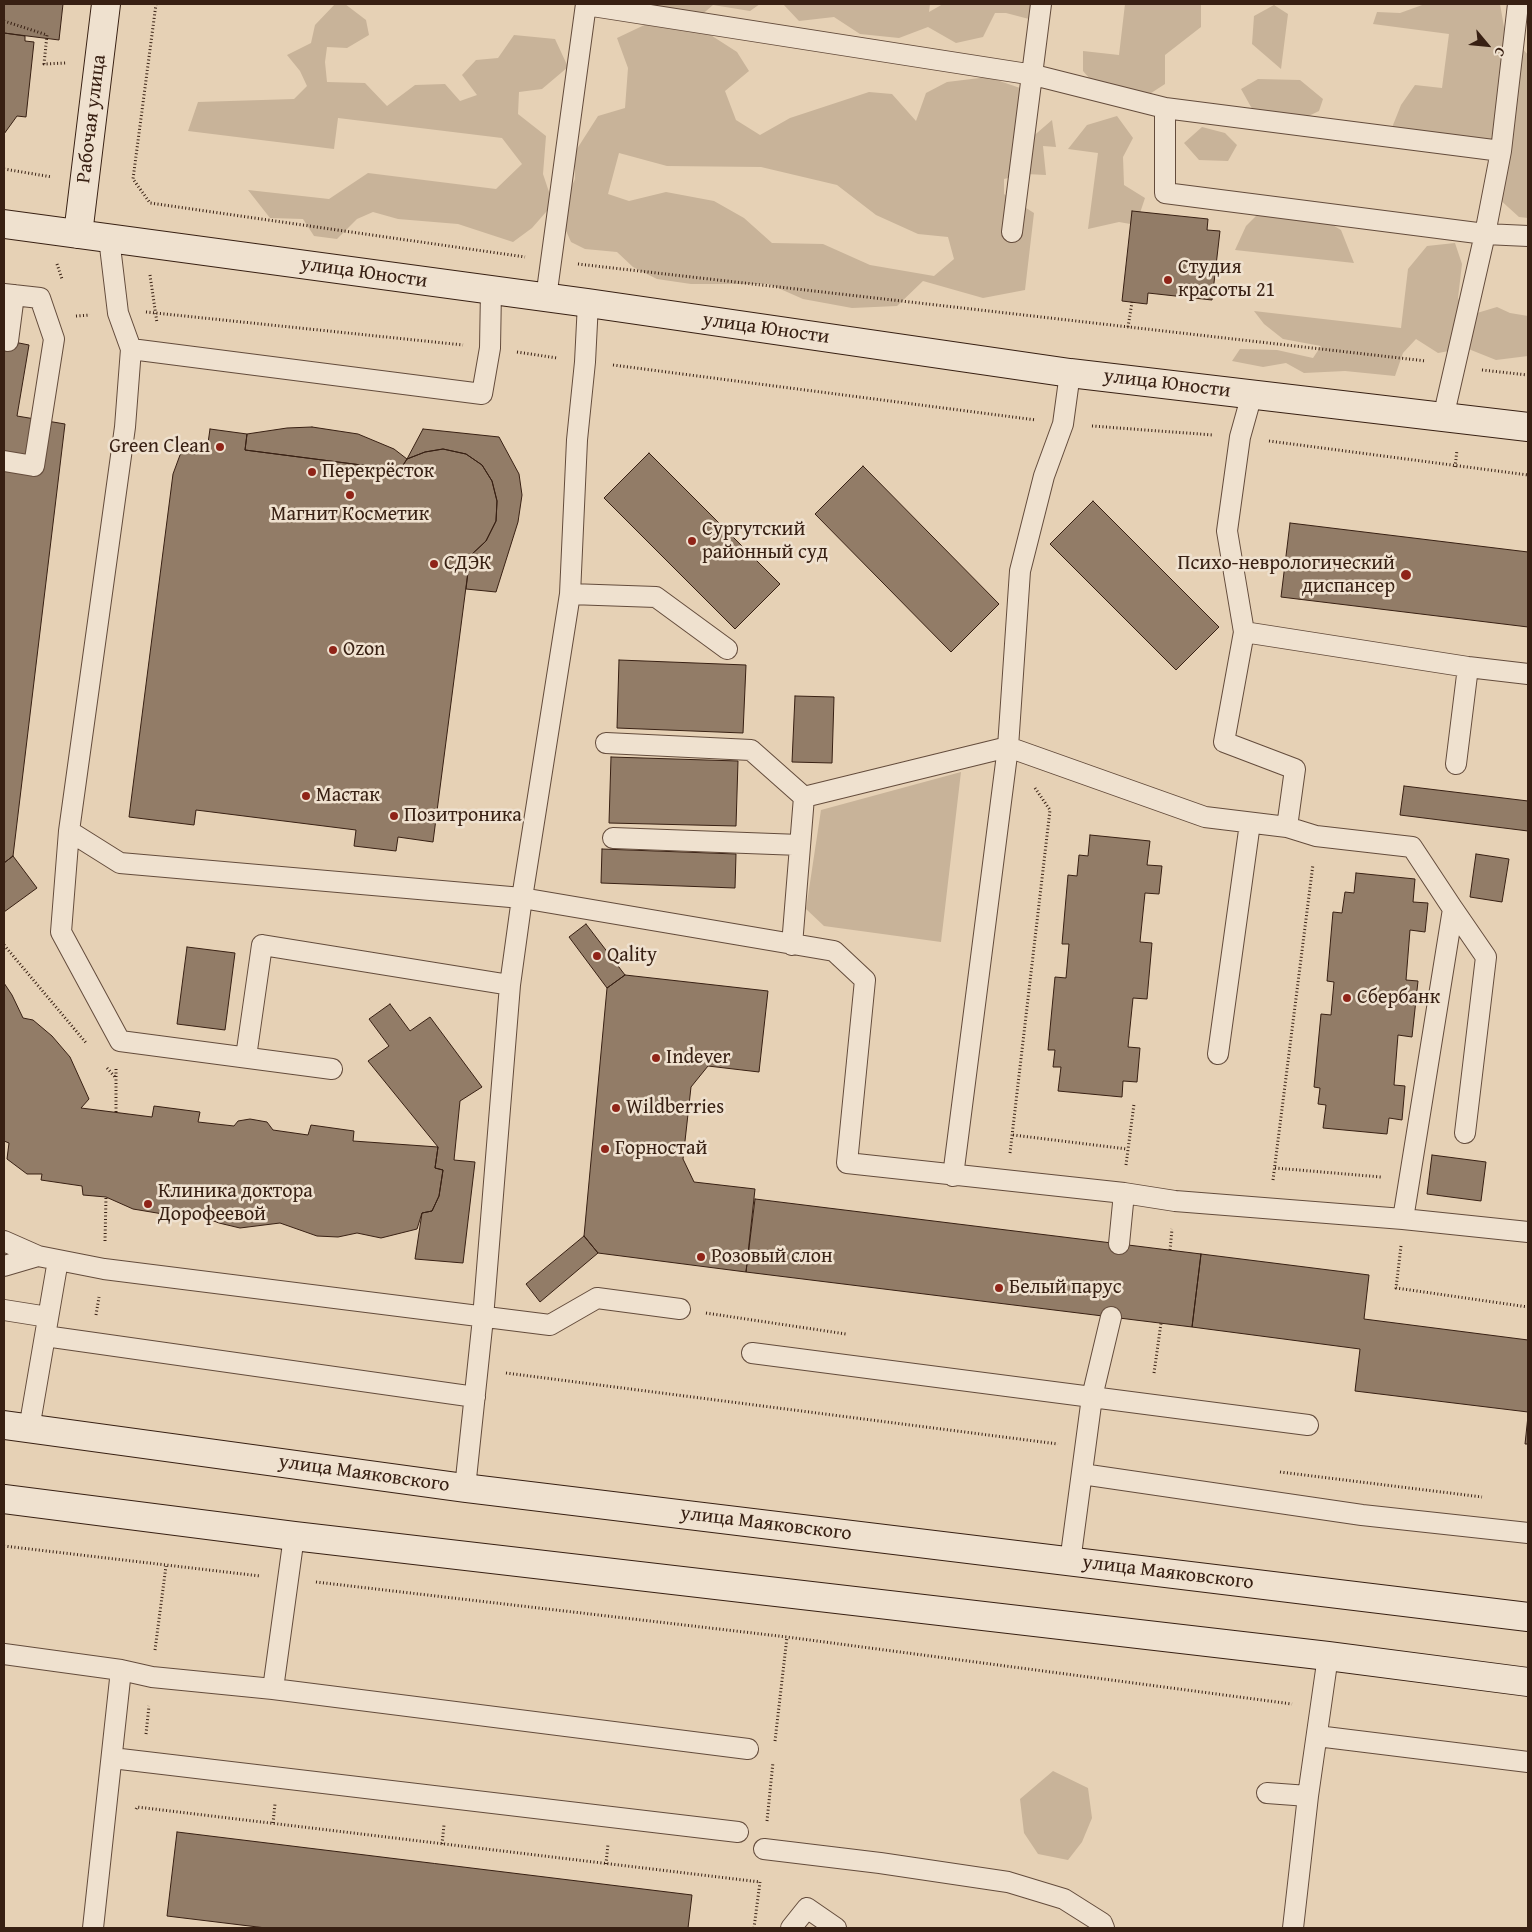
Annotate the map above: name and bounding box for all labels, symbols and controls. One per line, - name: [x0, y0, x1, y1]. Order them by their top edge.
- north arrow: [1462, 20, 1512, 70]
- text: С: [1490, 44, 1511, 60]
- street label: Рабочая улица: [72, 53, 112, 185]
- street label: улица Юности: [299, 252, 429, 294]
- place label: Студия красоты 21: [1178, 256, 1275, 303]
- marker: Студия красоты 21: [1162, 274, 1174, 286]
- street label: улица Юности: [701, 308, 831, 350]
- street label: улица Юности: [1102, 364, 1232, 404]
- place label: Green Clean: [109, 435, 210, 459]
- marker: Green Clean: [214, 441, 226, 453]
- place label: Перекрёсток: [322, 460, 434, 484]
- marker: Перекрёсток: [306, 466, 318, 478]
- marker: Магнит Косметик: [344, 489, 356, 501]
- place label: Магнит Косметик: [271, 503, 429, 527]
- place label: Сургутский районный суд: [702, 518, 828, 565]
- marker: Сургутский районный суд: [686, 535, 698, 547]
- place label: СДЭК: [444, 552, 491, 576]
- place label: Психо-неврологический диспансер: [1178, 552, 1395, 599]
- marker: СДЭК: [428, 558, 440, 570]
- marker: Психо-неврологический диспансер: [1399, 568, 1413, 582]
- place label: Ozon: [343, 638, 385, 662]
- marker: Ozon: [327, 644, 339, 656]
- place label: Мастак: [316, 784, 380, 808]
- marker: Мастак: [300, 790, 312, 802]
- place label: Позитроника: [404, 804, 522, 828]
- marker: Позитроника: [388, 810, 400, 822]
- place label: Qality: [607, 944, 657, 968]
- marker: Qality: [591, 950, 603, 962]
- place label: Сбербанк: [1357, 986, 1440, 1010]
- marker: Сбербанк: [1341, 992, 1353, 1004]
- place label: Indever: [666, 1046, 731, 1070]
- marker: Indever: [650, 1052, 662, 1064]
- place label: Wildberries: [626, 1096, 724, 1120]
- marker: Wildberries: [610, 1102, 622, 1114]
- place label: Горностай: [615, 1137, 707, 1161]
- marker: Горностай: [599, 1143, 611, 1155]
- place label: Клиника доктора Дорофеевой: [158, 1180, 313, 1227]
- marker: Клиника доктора Дорофеевой: [142, 1198, 154, 1210]
- place label: Розовый слон: [711, 1245, 833, 1269]
- marker: Розовый слон: [695, 1251, 707, 1263]
- place label: Белый парус: [1009, 1276, 1122, 1300]
- marker: Белый парус: [993, 1282, 1005, 1294]
- street label: улица Маяковского: [277, 1450, 451, 1498]
- street label: улица Маяковского: [679, 1502, 853, 1546]
- street label: улица Маяковского: [1081, 1551, 1255, 1595]

